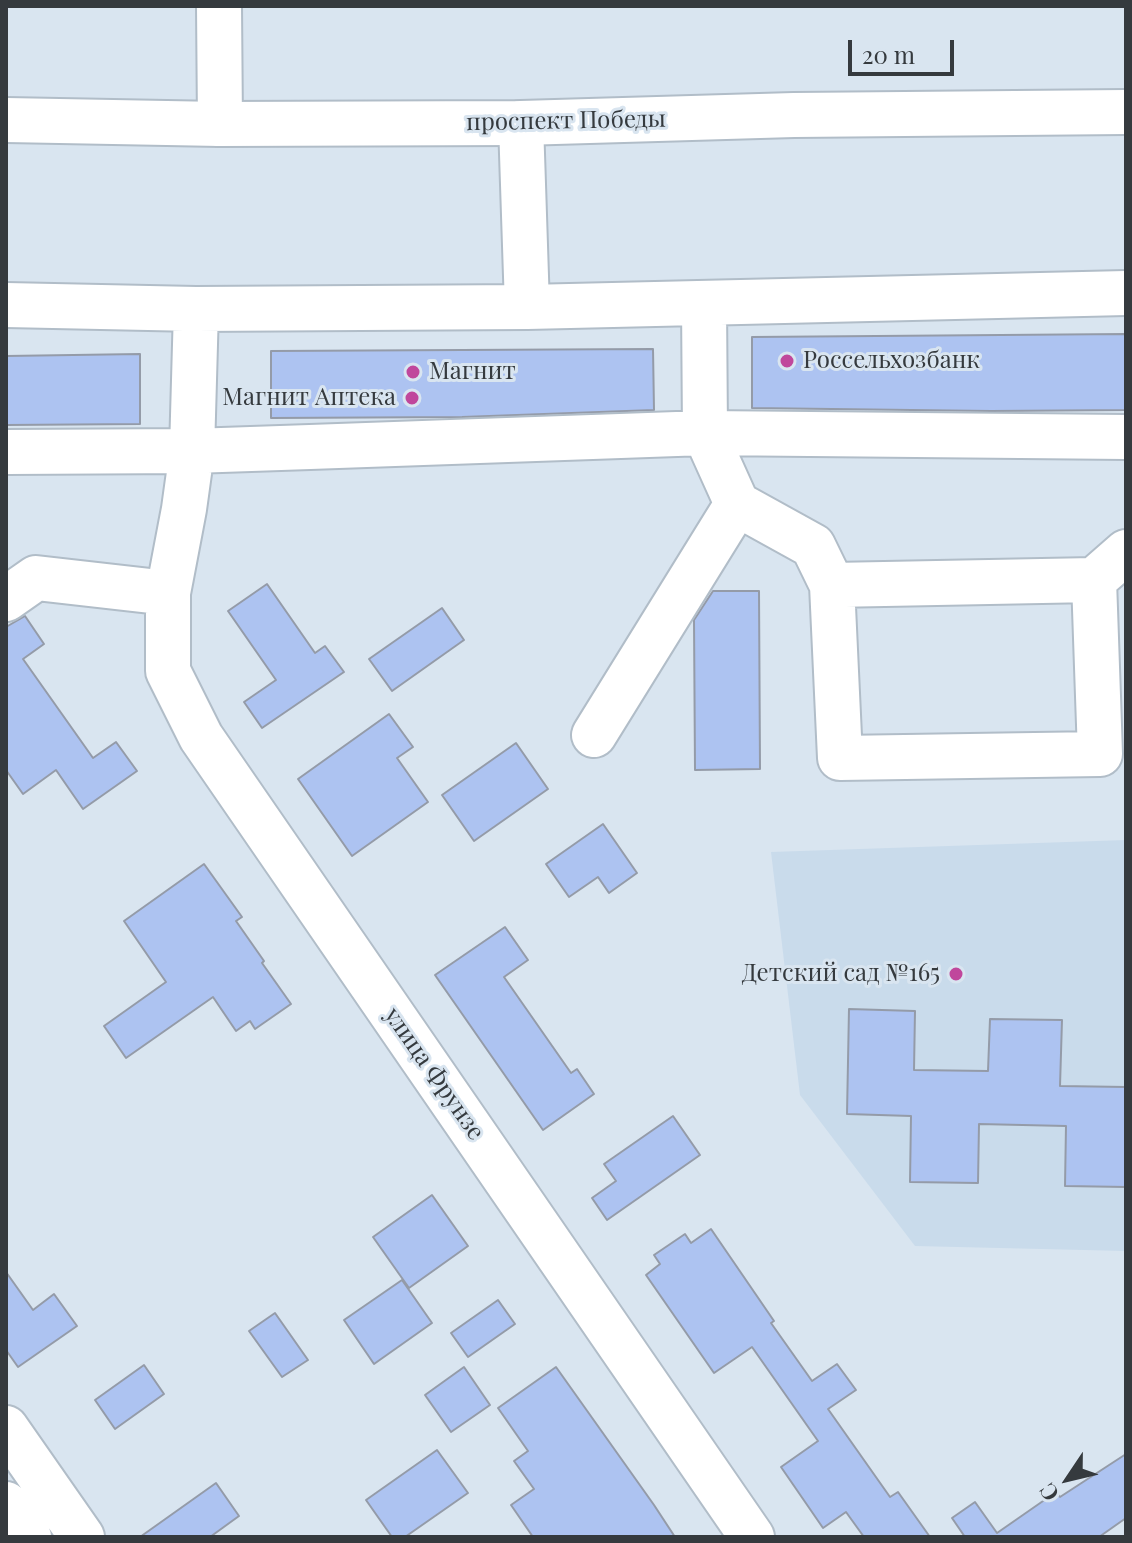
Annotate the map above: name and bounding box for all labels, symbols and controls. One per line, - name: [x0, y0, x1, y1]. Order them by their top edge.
- scale bar: [852, 24, 958, 74]
- text: 20 m: [862, 38, 915, 70]
- street label: проспект Победы: [466, 105, 666, 137]
- place label: Россельхозбанк: [803, 347, 980, 375]
- marker: Россельхозбанк: [778, 352, 796, 370]
- place label: Магнит: [429, 358, 516, 386]
- marker: Магнит: [404, 363, 422, 381]
- place label: Магнит Аптека: [222, 384, 396, 412]
- marker: Магнит Аптека: [403, 389, 421, 407]
- place label: Детский сад №165: [742, 960, 940, 988]
- marker: Детский сад №165: [947, 965, 965, 983]
- street label: улица Фрунзе: [378, 1002, 490, 1146]
- north arrow: [1028, 1439, 1108, 1519]
- text: С: [1032, 1478, 1065, 1508]

